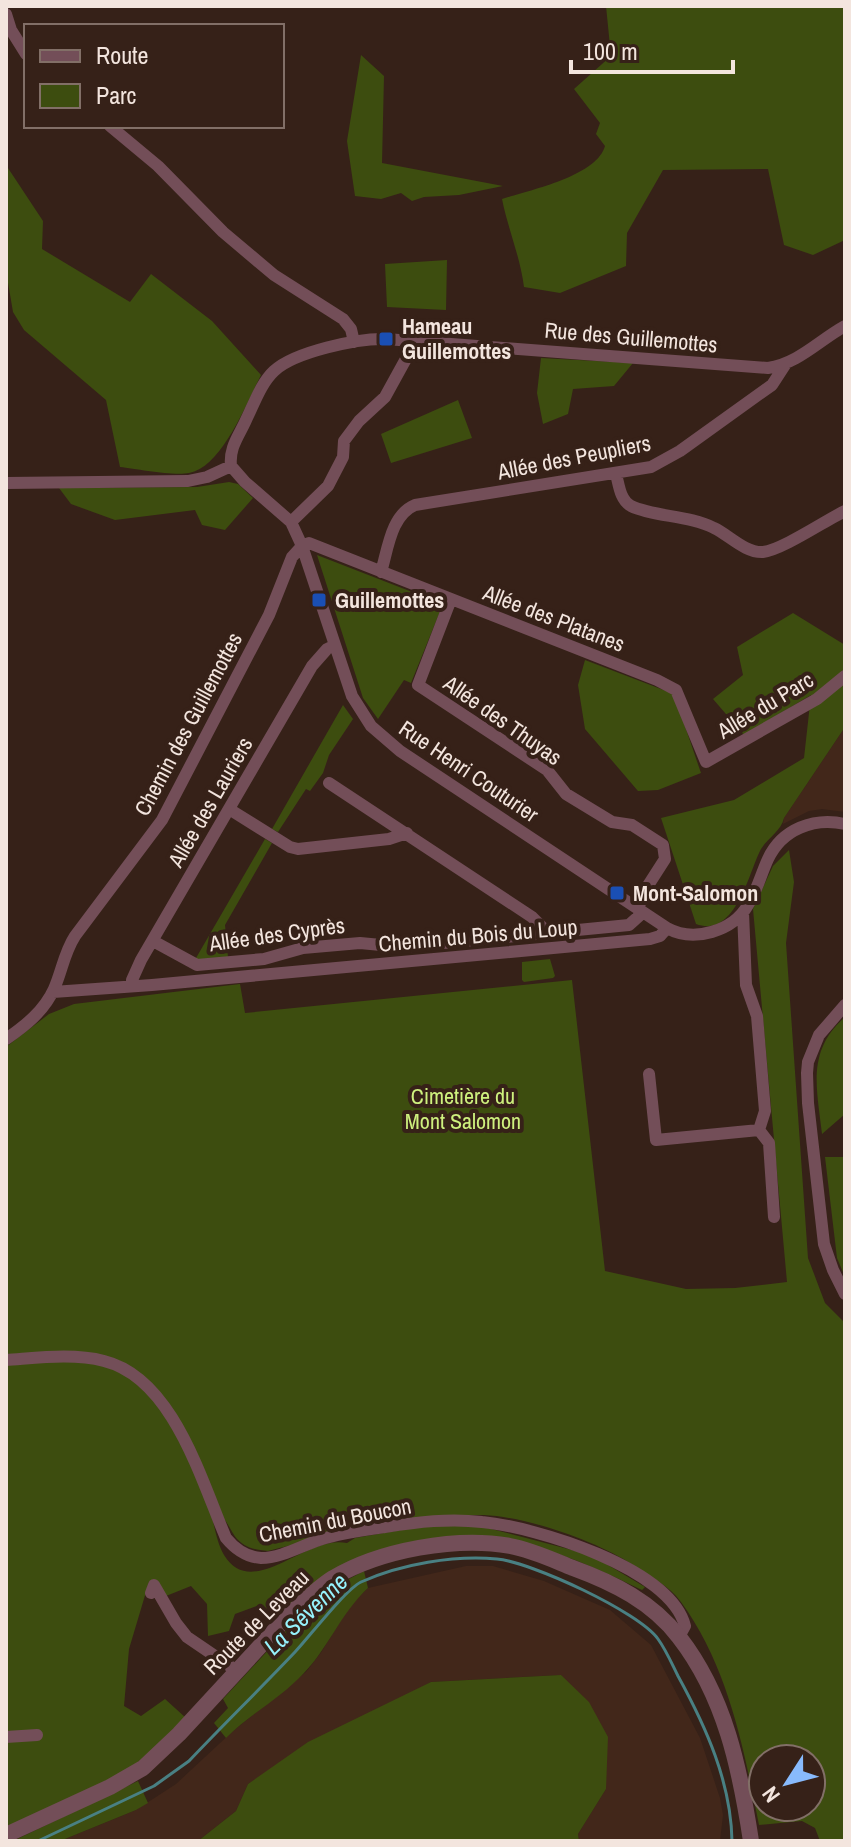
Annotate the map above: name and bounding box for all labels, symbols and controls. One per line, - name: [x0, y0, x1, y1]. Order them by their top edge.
- legend: [24, 24, 284, 128]
- scale bar: [571, 24, 733, 74]
- text: 100 m: [583, 35, 638, 67]
- text: Route: [96, 39, 149, 71]
- text: Parc: [96, 79, 137, 111]
- place label: Hameau Guillemottes: [402, 311, 511, 366]
- street label: Rue des Guillemottes: [543, 314, 719, 360]
- marker: Hameau Guillemottes: [377, 330, 395, 348]
- street label: Allée des Peupliers: [494, 427, 653, 487]
- street label: Allée des Platanes: [478, 577, 629, 659]
- place label: Guillemottes: [335, 585, 444, 615]
- marker: Guillemottes: [310, 591, 328, 609]
- street label: Chemin des Guillemottes: [127, 627, 249, 821]
- street label: Allée du Parc: [710, 665, 819, 746]
- street label: Allée des Thuyas: [437, 668, 568, 772]
- street label: Rue Henri Couturier: [393, 713, 545, 829]
- street label: Allée des Lauriers: [160, 732, 259, 873]
- place label: Mont-Salomon: [633, 878, 758, 908]
- marker: Mont-Salomon: [608, 884, 626, 902]
- street label: Allée des Cyprès: [206, 910, 347, 958]
- street label: Chemin du Bois du Loup: [377, 911, 579, 959]
- park label: Cimetière du Mont Salomon: [405, 1081, 521, 1136]
- street label: Chemin du Boucon: [256, 1491, 414, 1549]
- street label: Route de Leveau: [197, 1563, 315, 1681]
- water label: La Sévenne: [256, 1565, 354, 1661]
- north arrow: [747, 1743, 827, 1823]
- text: N: [755, 1781, 787, 1809]

